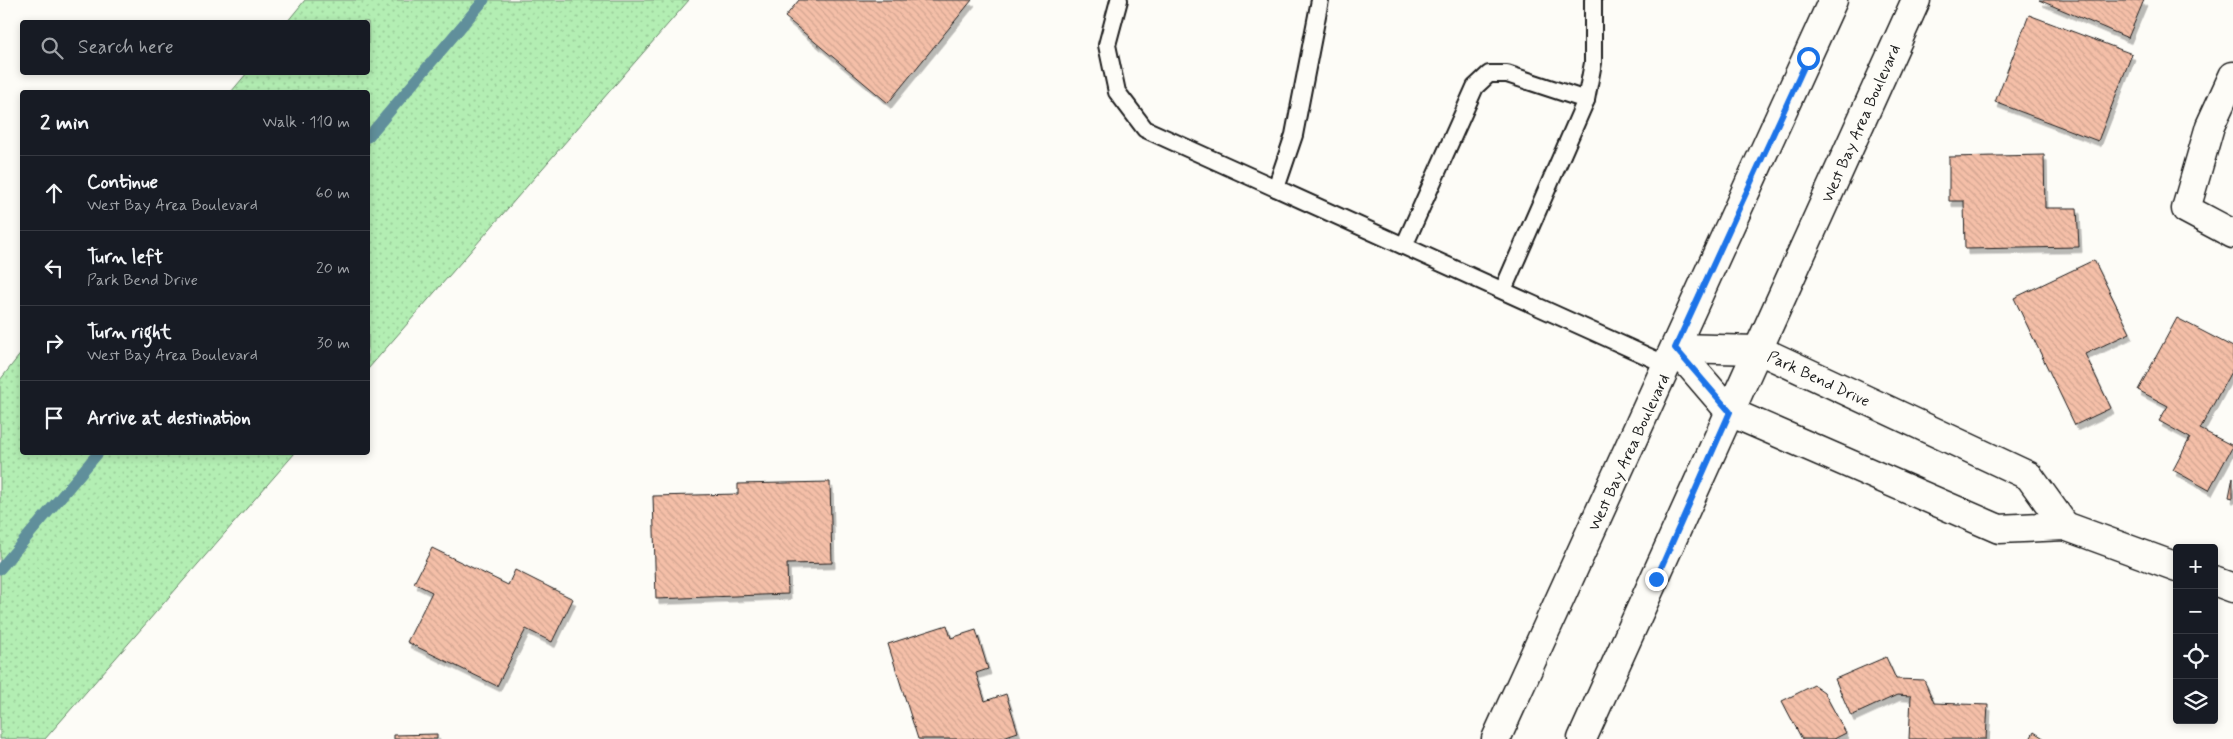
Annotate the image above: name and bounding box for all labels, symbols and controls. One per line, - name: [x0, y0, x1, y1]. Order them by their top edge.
- search box: [20, 20, 370, 75]
- icon: search: [38, 34, 66, 62]
- text: Search here: [78, 35, 174, 60]
- street label: West Bay Area Boulevard: [1817, 41, 1906, 206]
- route start: [1797, 47, 1820, 70]
- text: 2 min: [40, 109, 89, 137]
- text: Walk · 110 m: [262, 112, 350, 133]
- text: Continue: [87, 170, 158, 195]
- icon: ahead: [40, 179, 68, 207]
- text: 60 m: [316, 183, 350, 204]
- text: West Bay Area Boulevard: [87, 195, 258, 216]
- text: Turn left: [87, 245, 163, 270]
- icon: left: [40, 254, 68, 282]
- text: 20 m: [316, 258, 350, 279]
- text: Park Bend Drive: [87, 270, 198, 291]
- text: Turn right: [87, 320, 171, 345]
- icon: right: [40, 329, 68, 357]
- text: 30 m: [317, 333, 350, 354]
- text: West Bay Area Boulevard: [87, 345, 258, 366]
- street label: Park Bend Drive: [1764, 346, 1873, 412]
- street label: West Bay Area Boulevard: [1584, 371, 1675, 534]
- icon: arrive: [40, 404, 68, 432]
- text: Arrive at destination: [87, 406, 251, 431]
- map controls: [2173, 544, 2218, 724]
- button: +: [2173, 544, 2218, 589]
- route end: [1645, 568, 1668, 591]
- button: −: [2173, 589, 2218, 634]
- button: locate: [2173, 634, 2218, 679]
- button: layers: [2173, 679, 2218, 724]

